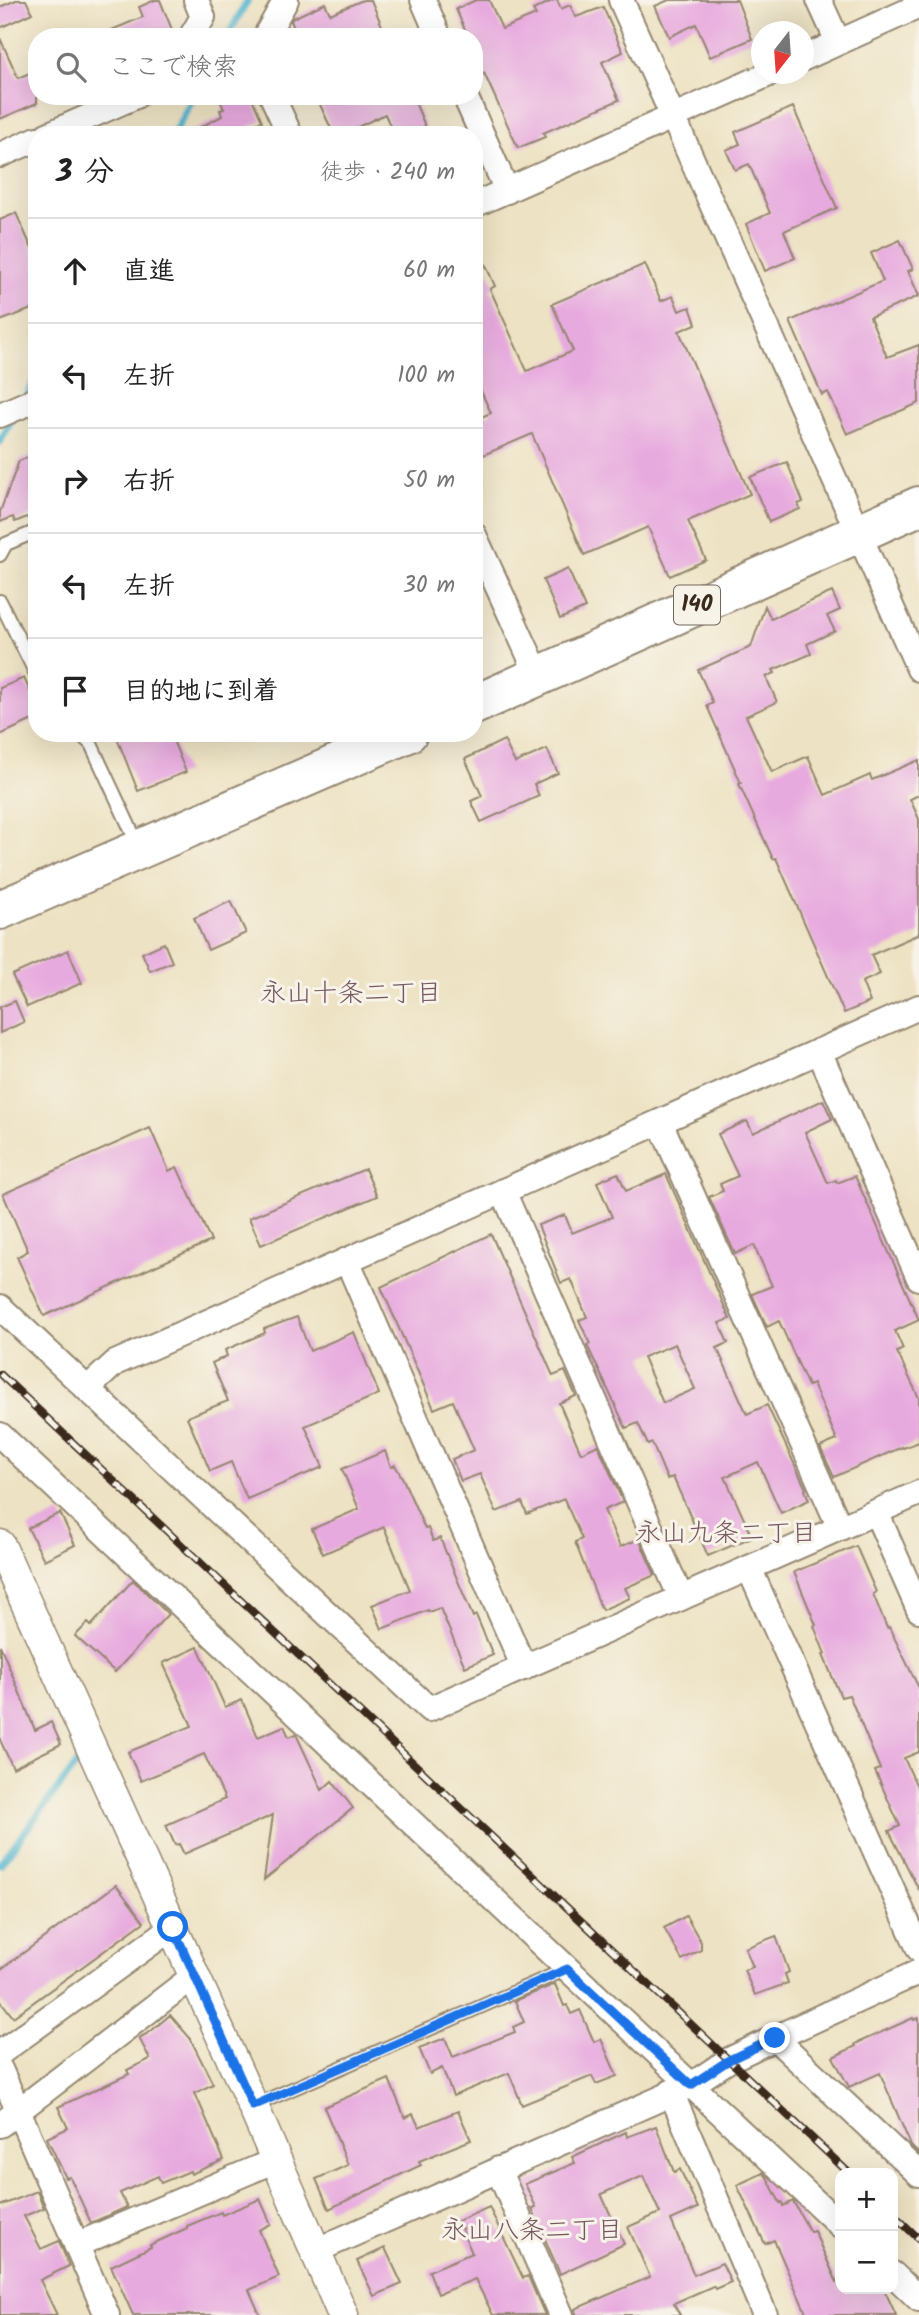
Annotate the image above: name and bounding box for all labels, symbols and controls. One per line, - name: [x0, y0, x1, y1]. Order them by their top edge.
- north arrow: [751, 21, 814, 84]
- search box: [28, 28, 483, 105]
- text: ここで検索: [108, 47, 238, 89]
- icon: search: [52, 48, 90, 86]
- text: 3 分: [56, 149, 114, 197]
- text: 徒歩 · 240 m: [320, 155, 455, 191]
- text: 直進: [123, 251, 175, 293]
- icon: ahead: [56, 252, 94, 290]
- text: 60 m: [403, 253, 455, 289]
- text: 左折: [123, 356, 175, 398]
- icon: left: [56, 357, 94, 395]
- text: 100 m: [397, 358, 455, 394]
- text: 右折: [123, 461, 175, 503]
- icon: right: [56, 462, 94, 500]
- text: 50 m: [404, 463, 455, 499]
- text: 左折: [123, 566, 175, 608]
- icon: left: [56, 567, 94, 605]
- text: 30 m: [403, 568, 455, 604]
- road number: 140: [674, 586, 720, 624]
- text: 目的地に到着: [123, 671, 279, 713]
- icon: arrive: [56, 672, 94, 710]
- district label: 永山十条二丁目: [260, 973, 442, 1015]
- district label: 永山九条二丁目: [635, 1513, 817, 1555]
- route start: [157, 1911, 188, 1942]
- route end: [759, 2022, 790, 2053]
- map controls: [835, 2168, 898, 2294]
- button: +: [835, 2168, 898, 2231]
- district label: 永山八条二丁目: [441, 2210, 623, 2252]
- button: −: [835, 2231, 898, 2294]

